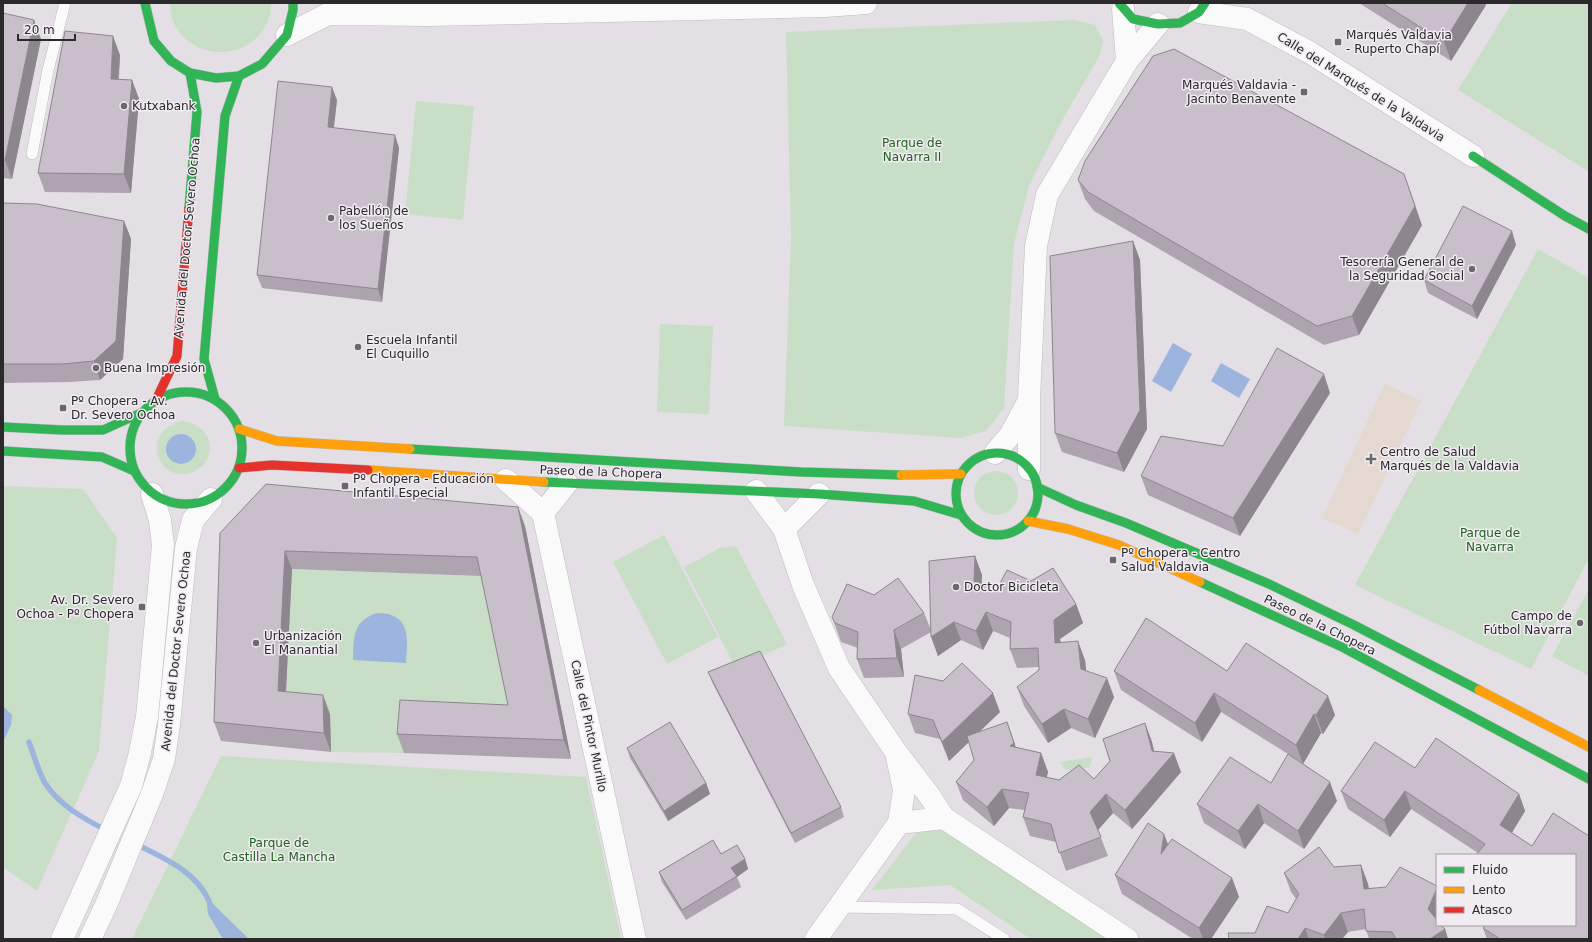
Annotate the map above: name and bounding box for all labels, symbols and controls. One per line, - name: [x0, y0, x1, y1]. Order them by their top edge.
- scale bar: [18, 16, 75, 42]
- text: 20 m: [24, 23, 55, 37]
- place label: Marqués Valdavia - Ruperto Chapí: [1346, 28, 1452, 56]
- street label: Calle del Marqués de la Valdavia: [1275, 29, 1447, 145]
- marker: Marqués Valdavia - Ruperto Chapí: [1333, 37, 1343, 47]
- place label: Marqués Valdavia - Jacinto Benavente: [1182, 78, 1296, 106]
- marker: Marqués Valdavia - Jacinto Benavente: [1299, 87, 1309, 97]
- place label: Kutxabank: [132, 99, 196, 113]
- marker: Kutxabank: [119, 101, 129, 111]
- park label: Parque de Navarra II: [882, 136, 942, 164]
- street label: Avenida del Doctor Severo Ochoa: [171, 137, 203, 339]
- place label: Pabellón de los Sueños: [339, 204, 408, 232]
- marker: Pabellón de los Sueños: [326, 213, 336, 223]
- place label: Tesorería General de la Seguridad Social: [1339, 255, 1464, 283]
- marker: Tesorería General de la Seguridad Social: [1467, 264, 1477, 274]
- place label: Escuela Infantil El Cuquillo: [366, 333, 458, 361]
- marker: Escuela Infantil El Cuquillo: [353, 342, 363, 352]
- place label: Buena Impresión: [104, 361, 205, 375]
- marker: Buena Impresión: [91, 363, 101, 373]
- place label: Pº Chopera - Av. Dr. Severo Ochoa: [71, 394, 175, 422]
- marker: Pº Chopera - Av. Dr. Severo Ochoa: [58, 403, 68, 413]
- place label: Centro de Salud Marqués de la Valdavia: [1380, 445, 1519, 473]
- marker: Centro de Salud Marqués de la Valdavia: [1365, 453, 1377, 465]
- street label: Paseo de la Chopera: [539, 463, 663, 481]
- place label: Pº Chopera - Educación Infantil Especial: [353, 472, 494, 500]
- marker: Pº Chopera - Educación Infantil Especial: [340, 481, 350, 491]
- park label: Parque de Navarra: [1460, 526, 1520, 554]
- place label: Pº Chopera - Centro Salud Valdavia: [1121, 546, 1240, 574]
- street label: Avenida del Doctor Severo Ochoa: [159, 550, 193, 752]
- marker: Pº Chopera - Centro Salud Valdavia: [1108, 555, 1118, 565]
- place label: Doctor Bicicleta: [964, 580, 1059, 594]
- marker: Doctor Bicicleta: [951, 582, 961, 592]
- street label: Paseo de la Chopera: [1262, 592, 1378, 658]
- place label: Av. Dr. Severo Ochoa - Pº Chopera: [16, 593, 134, 621]
- marker: Av. Dr. Severo Ochoa - Pº Chopera: [137, 602, 147, 612]
- place label: Campo de Fútbol Navarra: [1484, 609, 1572, 637]
- marker: Campo de Fútbol Navarra: [1575, 618, 1585, 628]
- place label: Urbanización El Manantial: [264, 629, 342, 657]
- marker: Urbanización El Manantial: [251, 638, 261, 648]
- street label: Calle del Pintor Murillo: [568, 659, 610, 793]
- park label: Parque de Castilla La Mancha: [223, 836, 335, 864]
- legend: [1436, 854, 1576, 926]
- text: Fluido: [1472, 863, 1508, 877]
- text: Lento: [1472, 883, 1506, 897]
- text: Atasco: [1472, 903, 1512, 917]

